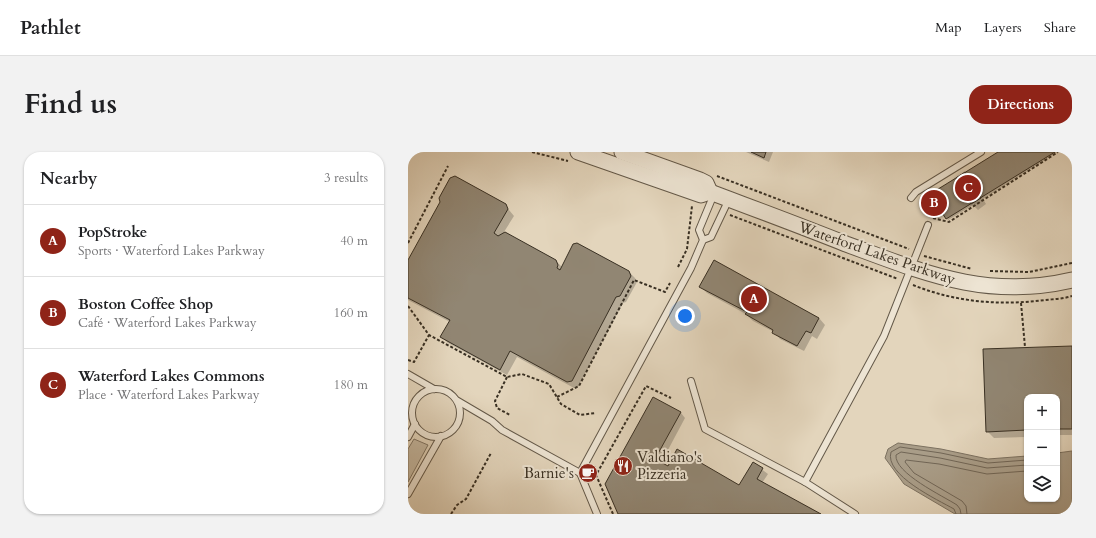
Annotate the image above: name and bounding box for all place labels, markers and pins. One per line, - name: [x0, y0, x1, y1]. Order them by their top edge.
- pin: C: [955, 173, 981, 203]
- pin: B: [921, 188, 947, 218]
- pin: A: [741, 284, 767, 314]
- place label: Valdiano's Pizzeria: [637, 447, 702, 484]
- restaurant icon: Valdiano's Pizzeria: [612, 455, 634, 477]
- cafe icon: Barnie's: [577, 462, 599, 484]
- place label: Barnie's: [524, 463, 574, 483]

